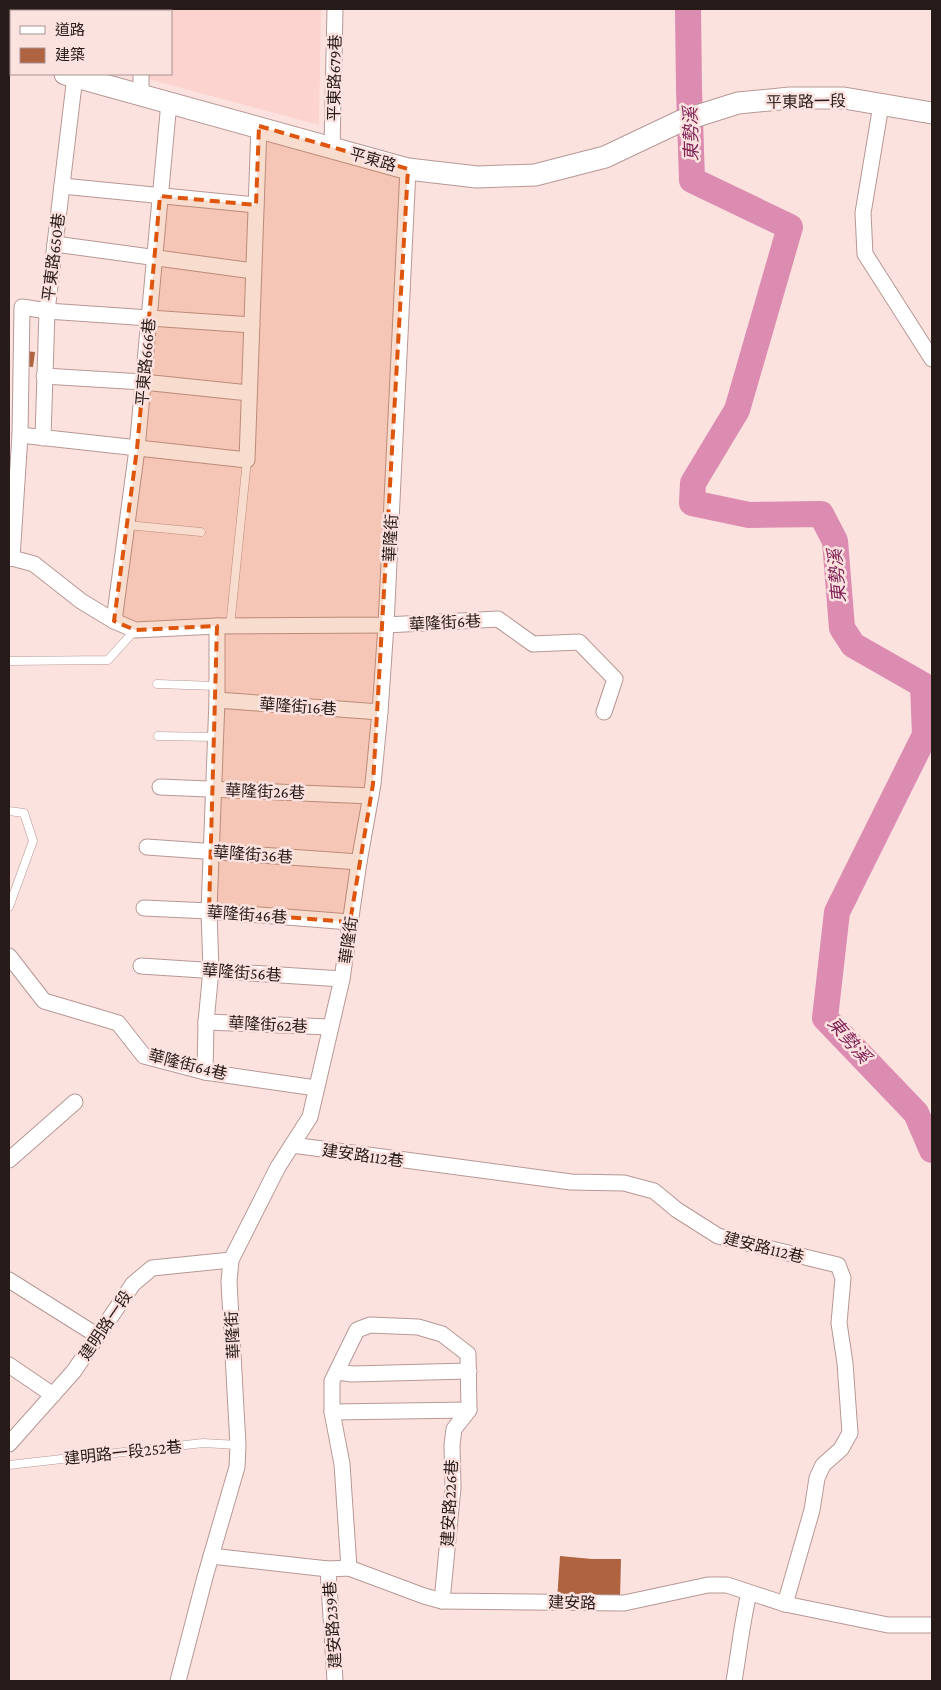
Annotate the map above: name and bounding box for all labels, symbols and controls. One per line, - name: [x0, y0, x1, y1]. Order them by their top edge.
- legend: [10, 10, 172, 75]
- text: 道路: [55, 22, 85, 38]
- street label: 平東路679巷: [325, 34, 344, 122]
- text: 建築: [55, 47, 85, 63]
- street label: 平東路一段: [766, 92, 846, 111]
- water label: 東勢溪: [680, 104, 701, 161]
- street label: 平東路: [347, 145, 398, 174]
- street label: 平東路650巷: [40, 212, 67, 302]
- street label: 平東路666巷: [133, 317, 158, 407]
- street label: 華隆街: [381, 514, 400, 562]
- water label: 東勢溪: [824, 545, 849, 604]
- street label: 華隆街6巷: [409, 612, 481, 633]
- street label: 華隆街16巷: [259, 695, 337, 718]
- street label: 華隆街26巷: [225, 782, 305, 801]
- street label: 華隆街36巷: [213, 843, 293, 866]
- street label: 華隆街46巷: [206, 903, 288, 926]
- street label: 華隆街: [337, 915, 360, 965]
- street label: 華隆街56巷: [202, 961, 282, 984]
- water label: 東勢溪: [824, 1013, 876, 1069]
- street label: 華隆街62巷: [228, 1014, 308, 1035]
- street label: 華隆街64巷: [147, 1047, 229, 1082]
- street label: 建安路112巷: [321, 1141, 405, 1170]
- street label: 建安路112巷: [722, 1229, 806, 1266]
- street label: 建明路一段: [76, 1287, 135, 1363]
- street label: 華隆街: [223, 1311, 242, 1359]
- street label: 建明路一段252巷: [63, 1438, 183, 1467]
- street label: 建安路226巷: [439, 1459, 460, 1547]
- street label: 建安路239巷: [321, 1581, 344, 1669]
- street label: 建安路: [548, 1594, 596, 1611]

